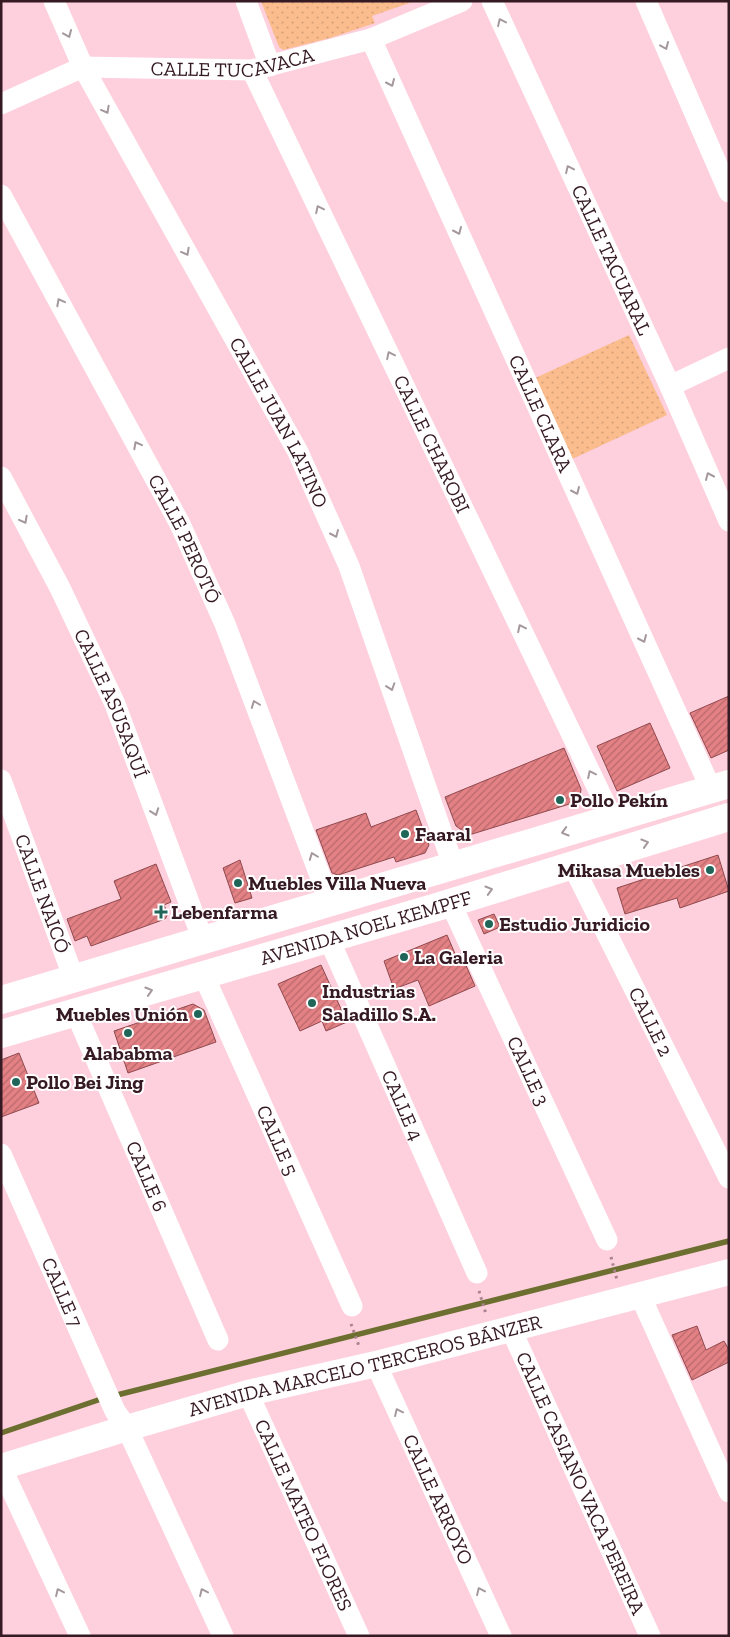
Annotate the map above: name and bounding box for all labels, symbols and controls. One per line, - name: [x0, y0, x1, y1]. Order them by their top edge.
- one-way arrow: [497, 18, 507, 27]
- one-way arrow: [62, 29, 73, 38]
- one-way arrow: [659, 41, 670, 50]
- street label: CALLE TUCAVACA: [150, 42, 317, 82]
- one-way arrow: [385, 78, 396, 87]
- one-way arrow: [100, 104, 110, 113]
- one-way arrow: [565, 165, 576, 174]
- street label: CALLE TACUARAL: [567, 181, 657, 339]
- one-way arrow: [315, 205, 325, 214]
- one-way arrow: [452, 226, 463, 235]
- one-way arrow: [179, 246, 189, 255]
- one-way arrow: [56, 299, 66, 308]
- street label: CALLE JUAN LATINO: [224, 333, 333, 511]
- one-way arrow: [385, 351, 396, 360]
- street label: CALLE CLARA: [504, 351, 578, 477]
- street label: CALLE CHAROBI: [389, 371, 475, 517]
- one-way arrow: [133, 442, 143, 451]
- street label: CALLE PEROTÓ: [143, 470, 226, 607]
- one-way arrow: [705, 472, 716, 481]
- one-way arrow: [570, 486, 580, 495]
- one-way arrow: [18, 515, 28, 524]
- one-way arrow: [329, 529, 339, 538]
- one-way arrow: [516, 624, 527, 633]
- street label: CALLE ASUSAQUÍ: [69, 625, 153, 781]
- one-way arrow: [637, 634, 647, 643]
- one-way arrow: [385, 682, 395, 690]
- one-way arrow: [251, 700, 261, 709]
- one-way arrow: [587, 771, 597, 780]
- place label: Pollo Pekín: [570, 788, 668, 812]
- marker: Pollo Pekín: [554, 794, 566, 806]
- one-way arrow: [149, 807, 159, 816]
- place label: Faaral: [415, 822, 471, 846]
- one-way arrow: [562, 827, 570, 837]
- marker: Faaral: [399, 828, 411, 840]
- street label: CALLE NAICÓ: [10, 831, 75, 956]
- one-way arrow: [640, 839, 648, 849]
- one-way arrow: [308, 852, 319, 861]
- place label: Mikasa Muebles: [557, 858, 700, 882]
- marker: Mikasa Muebles: [704, 864, 716, 876]
- place label: Muebles Villa Nueva: [248, 871, 426, 895]
- marker: Muebles Villa Nueva: [232, 877, 244, 889]
- street label: AVENIDA NOEL KEMPFF: [257, 885, 475, 970]
- one-way arrow: [484, 886, 493, 896]
- place label: Lebenfarma: [171, 900, 278, 924]
- marker: Lebenfarma: [155, 906, 167, 918]
- place label: Estudio Juridicio: [499, 912, 651, 936]
- marker: Estudio Juridicio: [483, 918, 495, 930]
- place label: La Galeria: [414, 945, 503, 969]
- marker: La Galeria: [398, 951, 410, 963]
- place label: Industrias Saladillo S.A.: [322, 979, 436, 1026]
- street label: CALLE 2: [623, 983, 678, 1060]
- one-way arrow: [144, 986, 152, 996]
- marker: Industrias Saladillo S.A.: [306, 997, 318, 1009]
- place label: Muebles Unión: [56, 1002, 188, 1026]
- marker: Muebles Unión: [192, 1008, 204, 1020]
- marker: Alababma: [122, 1027, 134, 1039]
- street label: CALLE 3: [502, 1032, 555, 1109]
- place label: Alababma: [83, 1041, 173, 1065]
- street label: CALLE 4: [376, 1066, 429, 1144]
- place label: Pollo Bei Jing: [26, 1070, 144, 1094]
- marker: Pollo Bei Jing: [10, 1076, 22, 1088]
- street label: CALLE 5: [251, 1101, 304, 1179]
- street label: CALLE 6: [121, 1137, 173, 1215]
- street label: CALLE 7: [36, 1254, 88, 1331]
- street label: AVENIDA MARCELO TERCEROS BÁNZER: [186, 1309, 545, 1422]
- street label: CALLE CASIANO VACA PEREIRA: [511, 1348, 651, 1619]
- one-way arrow: [393, 1408, 404, 1417]
- street label: CALLE MATEO FLORES: [250, 1415, 358, 1614]
- street label: CALLE ARROYO: [398, 1430, 479, 1568]
- one-way arrow: [56, 1588, 66, 1597]
- one-way arrow: [199, 1588, 209, 1597]
- one-way arrow: [477, 1588, 487, 1597]

